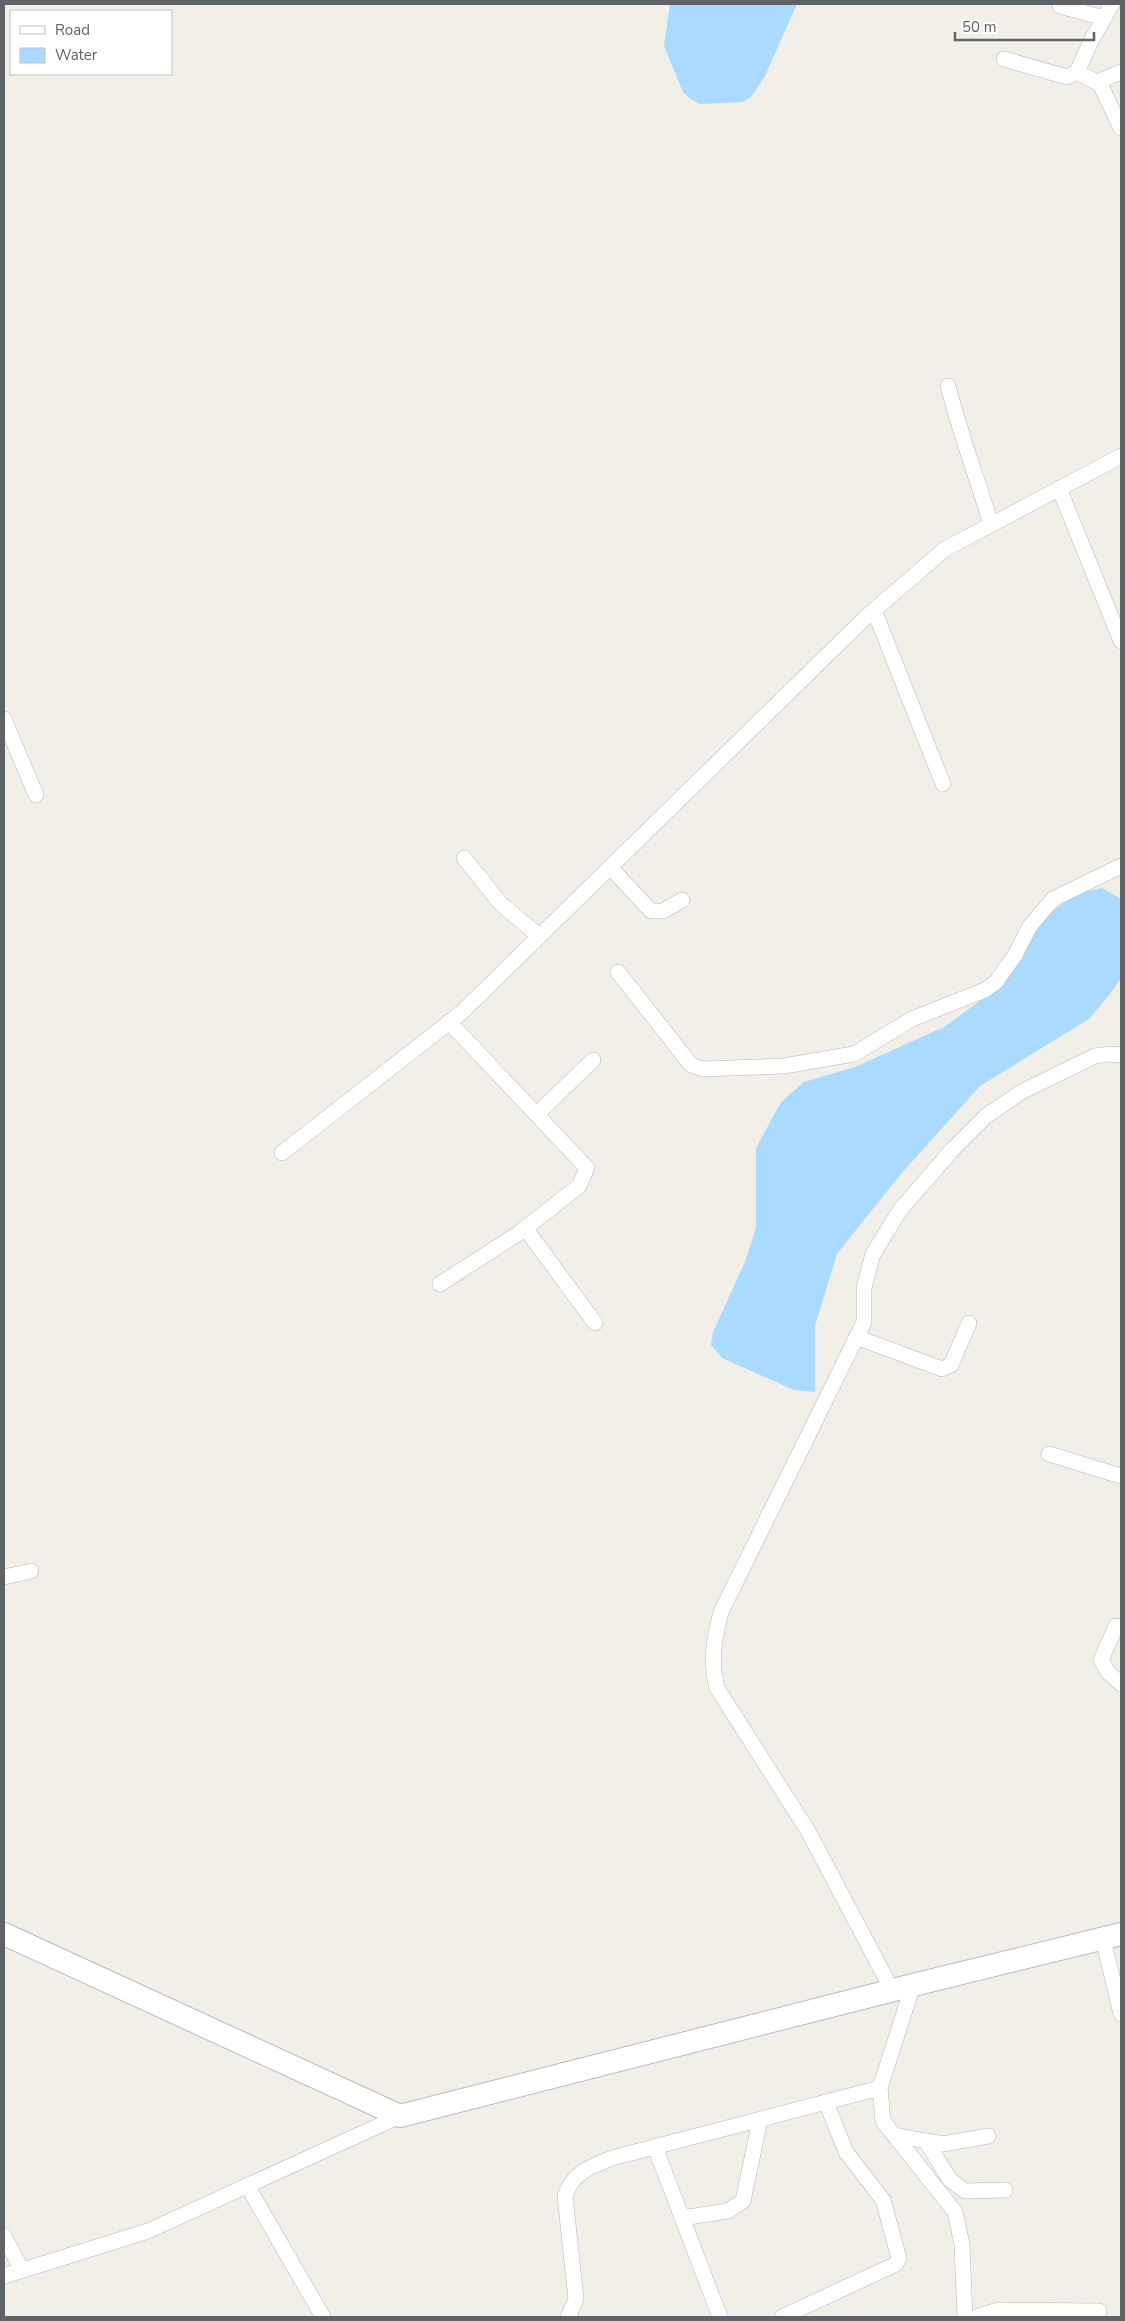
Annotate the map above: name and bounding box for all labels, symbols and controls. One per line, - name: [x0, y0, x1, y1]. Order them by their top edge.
- legend: [10, 10, 172, 75]
- scale bar: [955, 10, 1094, 42]
- text: 50 m: [962, 17, 997, 37]
- text: Road: [55, 20, 90, 40]
- text: Water: [55, 45, 98, 65]

